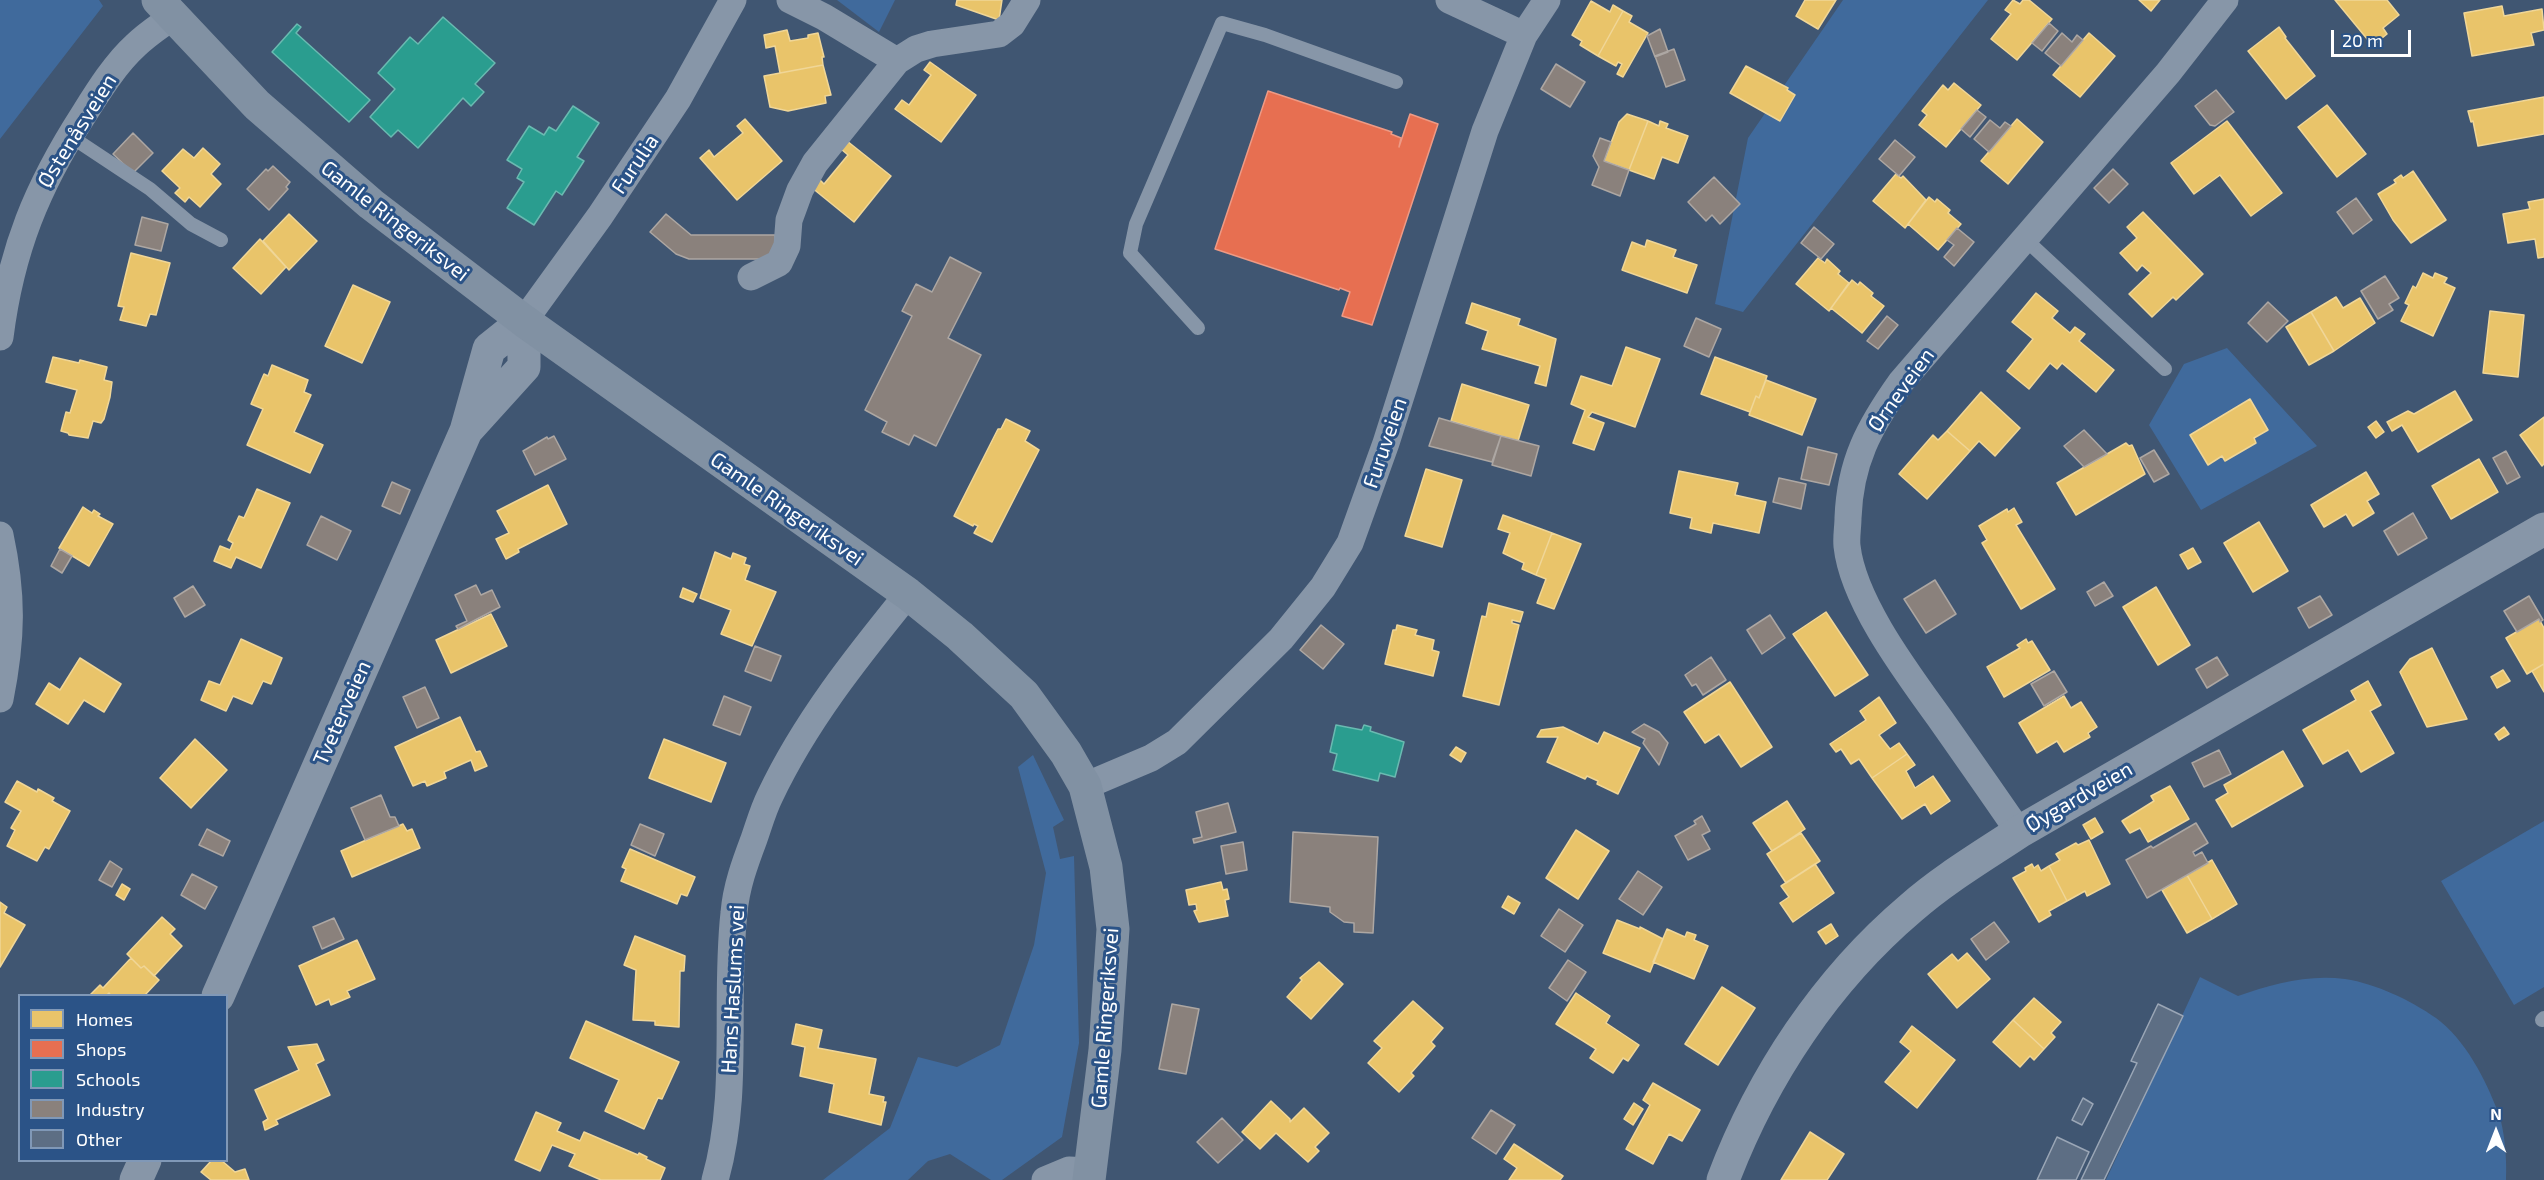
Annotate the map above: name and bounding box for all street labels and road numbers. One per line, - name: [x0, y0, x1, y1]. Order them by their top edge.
- street label: Østenåsveien: [32, 70, 122, 192]
- street label: Furulia: [606, 129, 664, 199]
- street label: Gamle Ringeriksvei: [316, 155, 474, 287]
- street label: Ørneveien: [1862, 343, 1940, 437]
- street label: Furuveien: [1358, 394, 1412, 492]
- street label: Gamle Ringeriksvei: [706, 447, 868, 571]
- street label: Tveterveien: [308, 657, 376, 769]
- street label: Øygardveien: [2021, 756, 2137, 838]
- street label: Hans Haslums vei: [716, 904, 750, 1074]
- street label: Gamle Ringeriksvei: [1086, 927, 1124, 1109]

